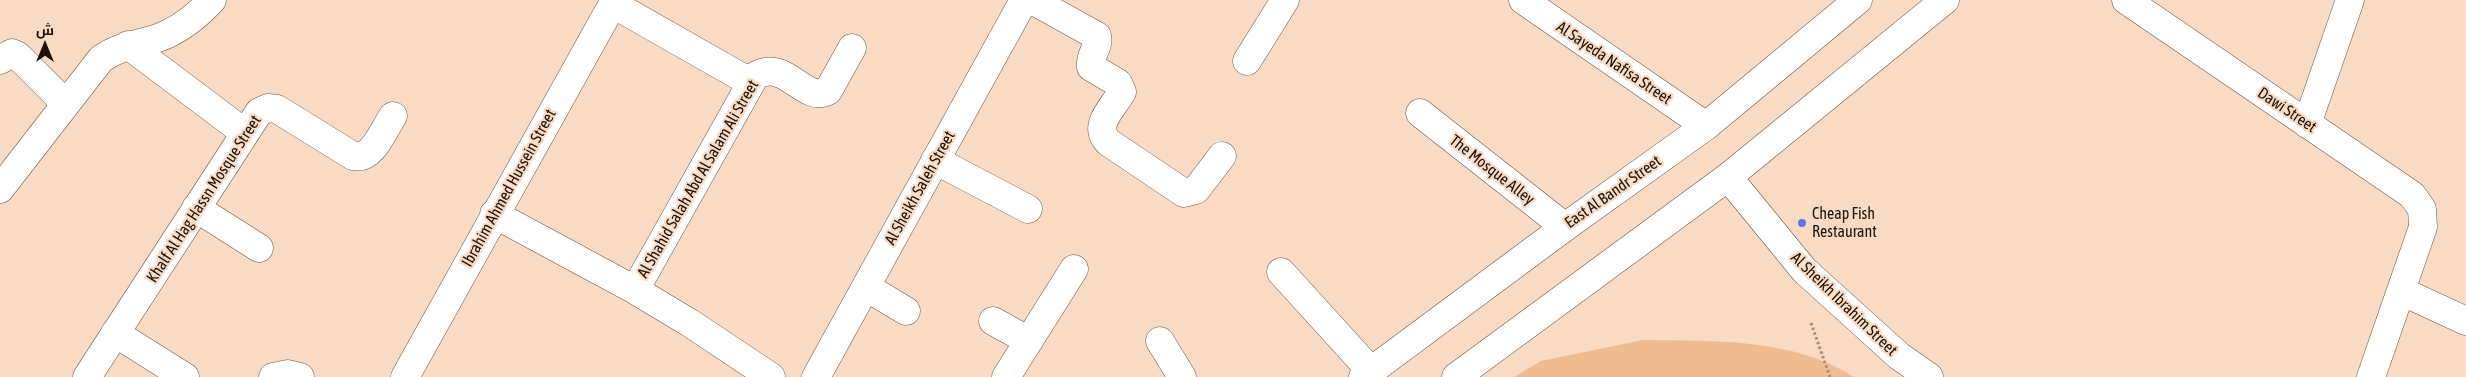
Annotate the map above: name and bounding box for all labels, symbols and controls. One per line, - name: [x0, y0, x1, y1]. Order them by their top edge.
- street label: Al Sayeda Nafisa Street: [1553, 17, 1675, 109]
- north arrow: [20, 20, 70, 70]
- text: ش: [36, 22, 54, 38]
- street label: Al Shahid Salah Abd Al Salam Ali Street: [633, 77, 763, 281]
- street label: Dawi Street: [2254, 83, 2320, 137]
- street label: Ibrahim Ahmed Hussein Street: [458, 106, 560, 270]
- street label: Khalf Al Hag Hassn Mosque Street: [143, 112, 265, 286]
- street label: Al Sheikh Saleh Street: [881, 128, 959, 248]
- street label: The Mosque Alley: [1446, 131, 1538, 209]
- street label: East Al Bandr Street: [1561, 152, 1665, 232]
- place label: Cheap Fish Restaurant: [1812, 204, 1877, 242]
- marker: Cheap Fish Restaurant: [1796, 217, 1808, 229]
- street label: Al Sheikh Ibrahim Street: [1787, 248, 1901, 360]

